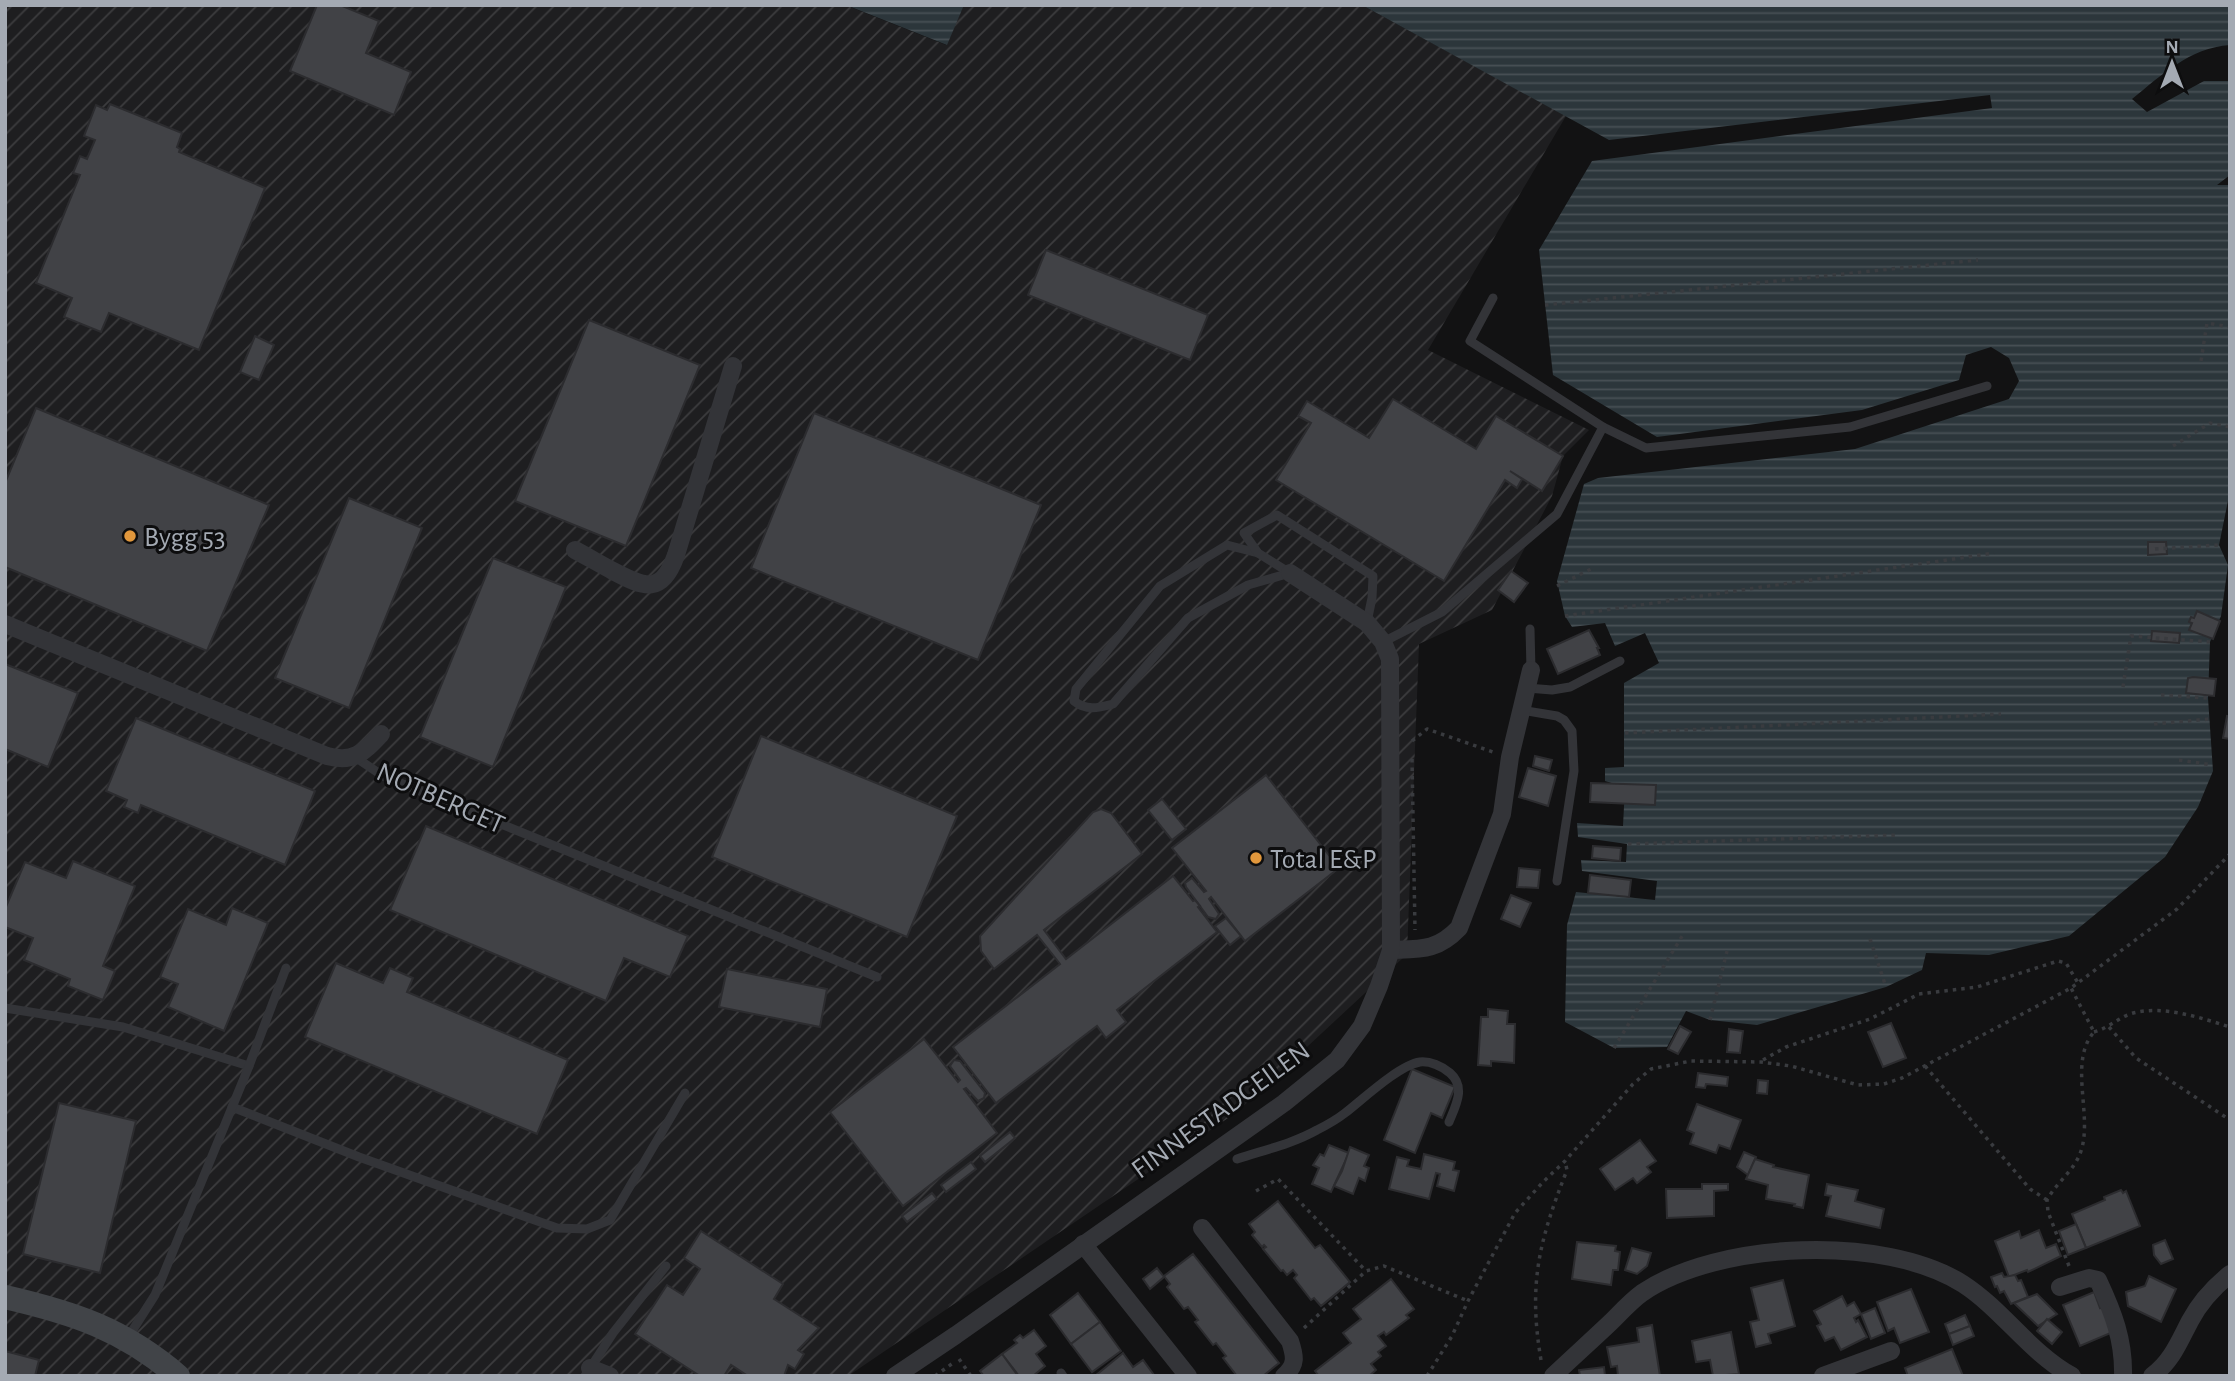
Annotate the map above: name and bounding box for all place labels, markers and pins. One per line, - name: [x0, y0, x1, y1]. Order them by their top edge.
- place label: Bygg 53: [144, 524, 226, 552]
- marker: Bygg 53: [122, 528, 138, 544]
- place label: Total E&P: [1270, 846, 1377, 874]
- marker: Total E&P: [1248, 850, 1264, 866]

